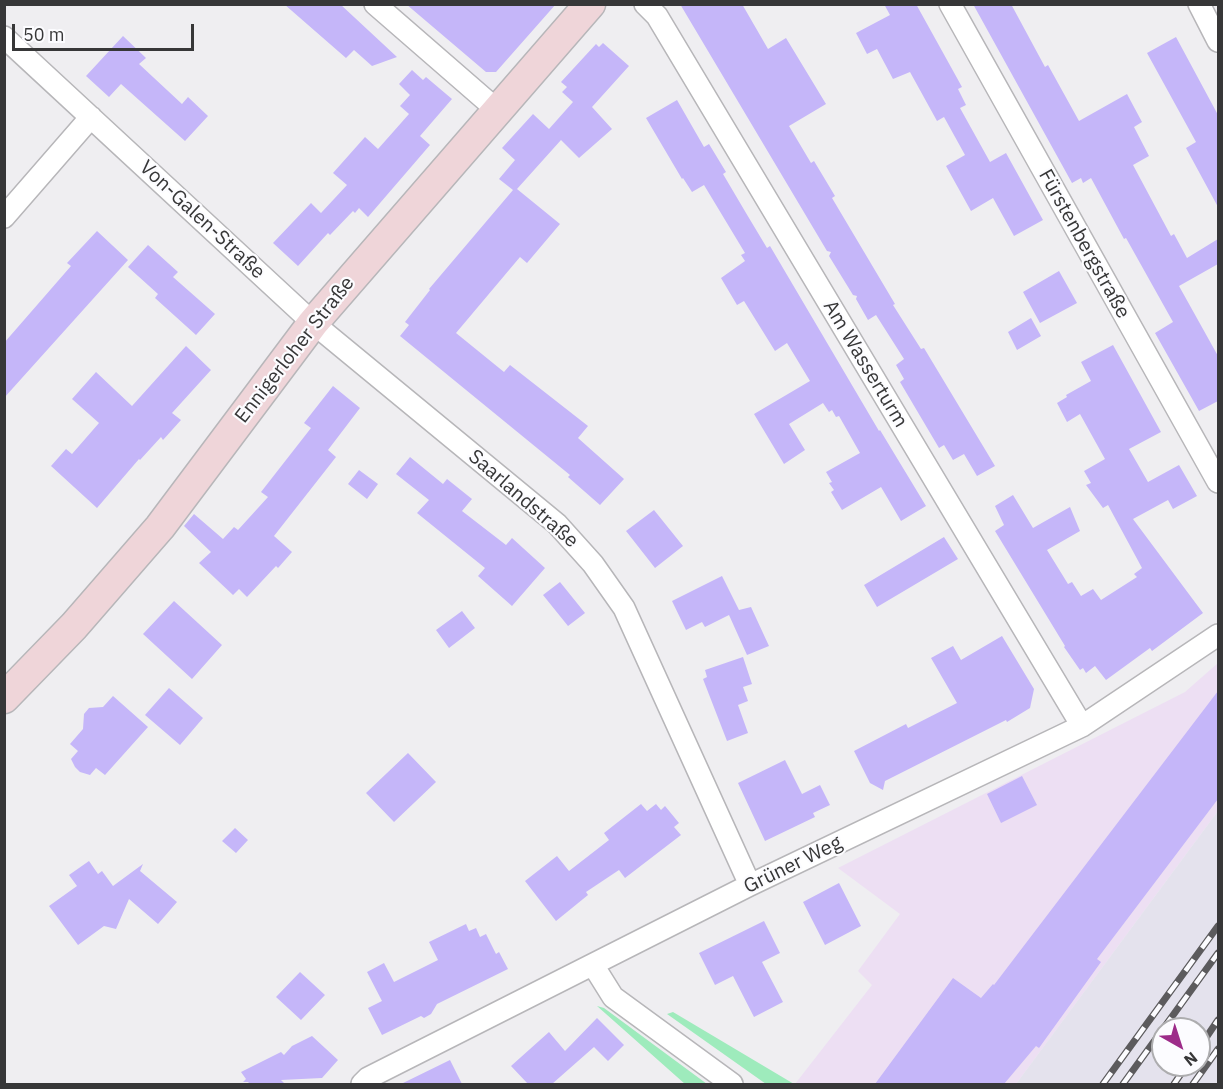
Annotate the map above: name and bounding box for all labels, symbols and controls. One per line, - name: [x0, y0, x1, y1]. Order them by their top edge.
- scale bar: [15, 12, 196, 50]
- text: 50 m: [23, 23, 65, 46]
- street label: Von-Galen-Straße: [134, 156, 270, 284]
- street label: Fürstenbergstraße: [1033, 165, 1135, 323]
- street label: Ennigerloher Straße: [230, 272, 360, 428]
- street label: Am Wasserturm: [818, 296, 912, 432]
- street label: Saarlandstraße: [463, 445, 583, 553]
- street label: Grüner Weg: [740, 831, 846, 899]
- north arrow: [1151, 1017, 1211, 1077]
- text: N: [1180, 1048, 1202, 1071]

